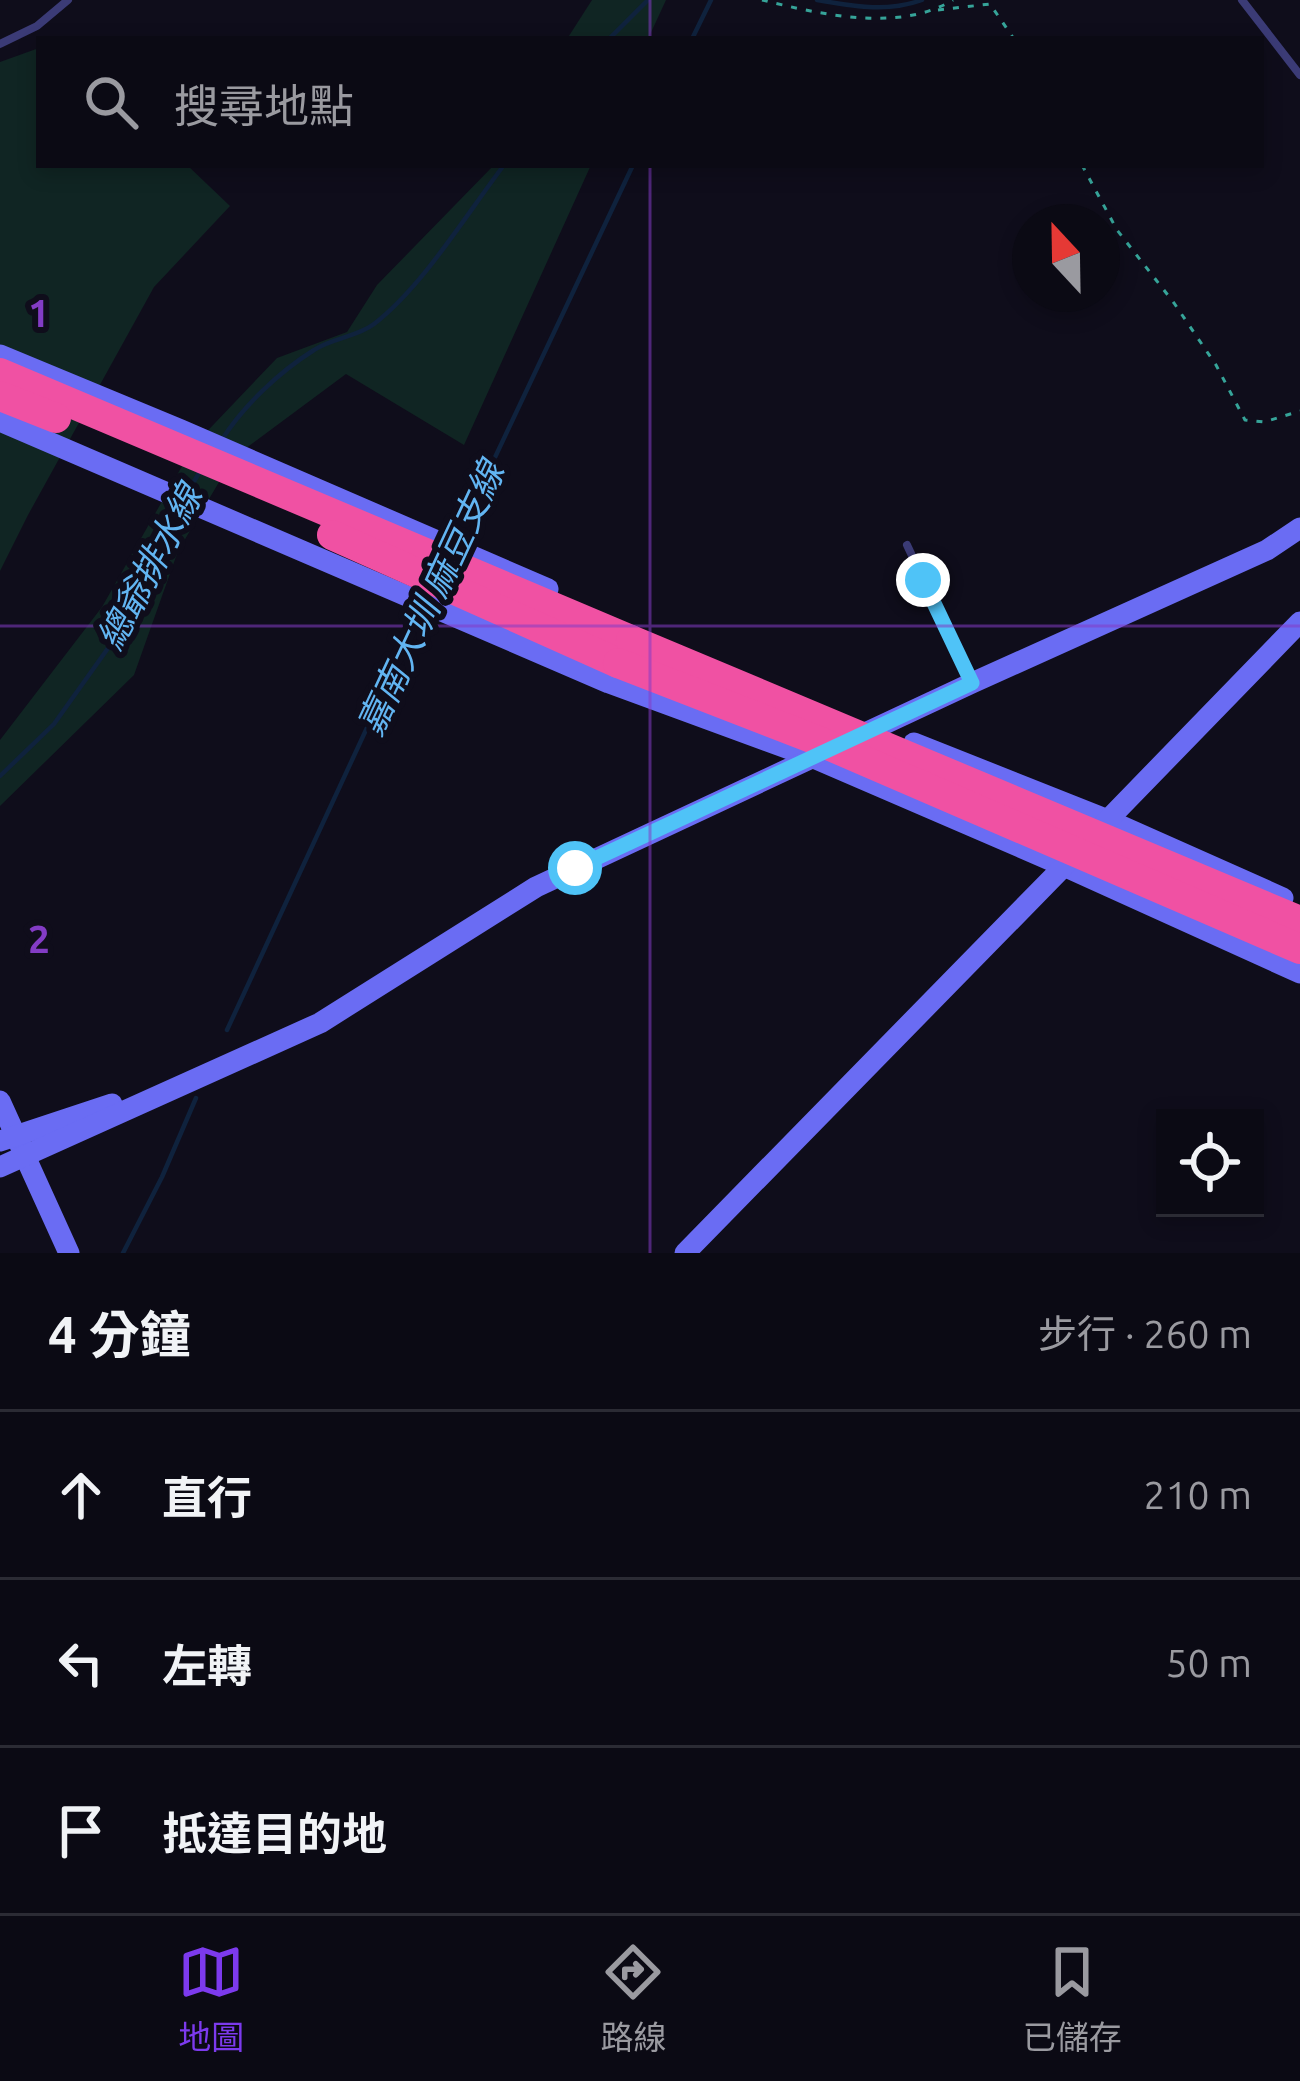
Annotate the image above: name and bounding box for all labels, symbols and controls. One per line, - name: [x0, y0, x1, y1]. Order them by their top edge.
- search box: [36, 36, 1264, 168]
- icon: search: [78, 69, 144, 135]
- text: 搜尋地點: [174, 80, 354, 131]
- north arrow: [1012, 204, 1120, 312]
- text: 1: [28, 291, 50, 334]
- water label: 嘉南大圳 麻豆支線: [349, 451, 513, 741]
- water label: 總爺排水線: [89, 474, 211, 656]
- route end: [896, 553, 950, 607]
- route start: [548, 841, 602, 895]
- text: 2: [28, 917, 50, 960]
- map controls: [1156, 1109, 1264, 1217]
- button: locate: [1156, 1109, 1264, 1217]
- text: 4 分鐘: [48, 1305, 191, 1363]
- text: 步行 · 260 m: [1038, 1312, 1252, 1355]
- icon: ahead: [48, 1462, 114, 1528]
- text: 直行: [162, 1472, 252, 1523]
- text: 210 m: [1143, 1473, 1252, 1516]
- icon: left: [48, 1630, 114, 1696]
- text: 左轉: [162, 1640, 252, 1691]
- text: 50 m: [1165, 1641, 1252, 1684]
- icon: arrive: [48, 1798, 114, 1864]
- text: 抵達目的地: [162, 1808, 387, 1859]
- tab: 地圖: [178, 1939, 244, 2059]
- tab: 路線: [600, 1939, 666, 2059]
- tab: 已儲存: [1023, 1939, 1122, 2059]

